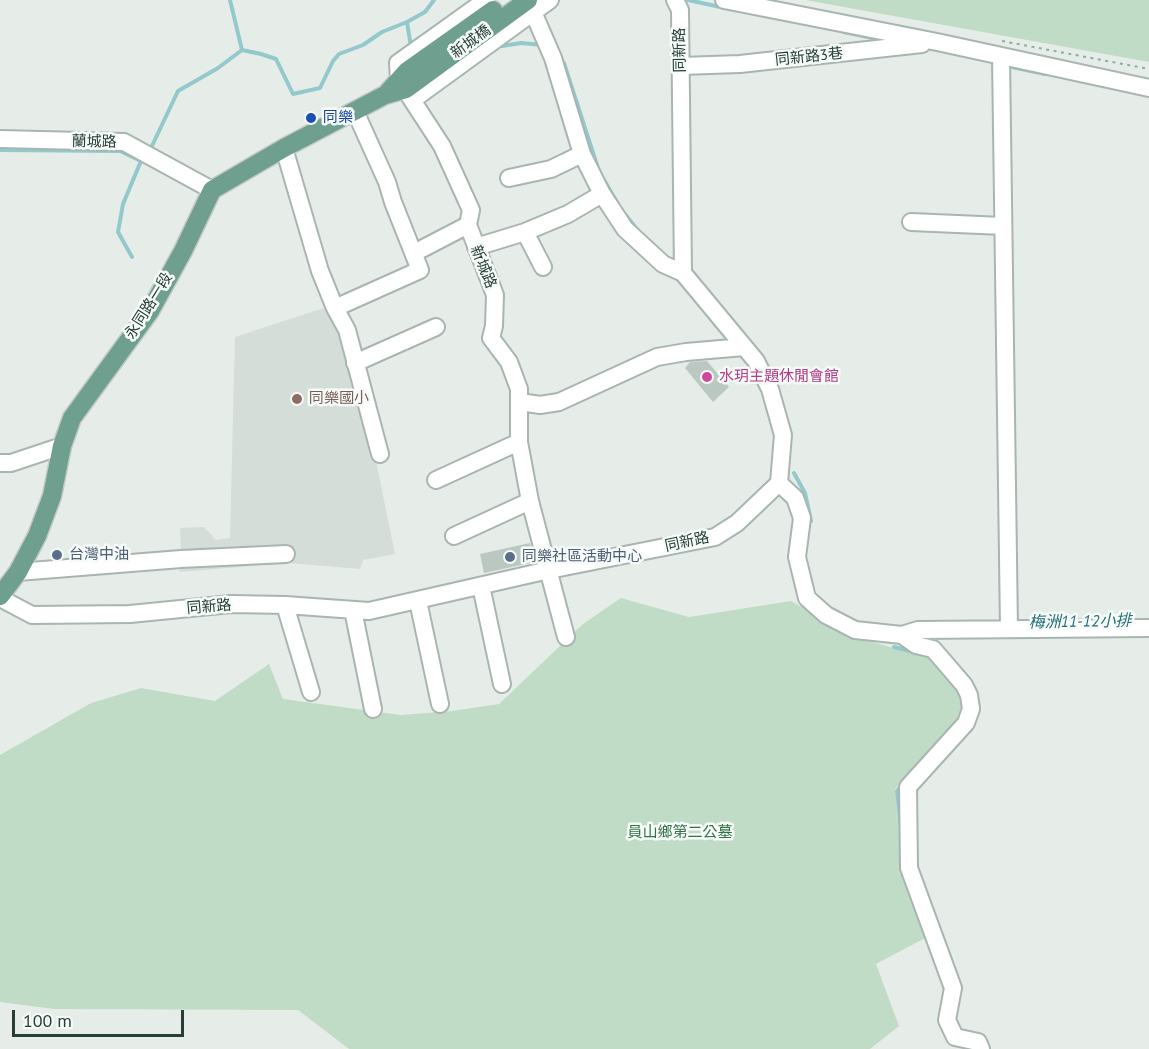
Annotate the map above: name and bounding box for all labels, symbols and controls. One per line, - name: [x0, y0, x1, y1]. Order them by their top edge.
- street label: 新城橋: [448, 21, 494, 63]
- street label: 同新路: [671, 27, 689, 73]
- street label: 同新路3巷: [774, 44, 844, 70]
- place label: 同樂: [323, 109, 353, 127]
- marker: 同樂: [304, 111, 318, 125]
- street label: 蘭城路: [71, 133, 117, 151]
- street label: 新城路: [466, 243, 500, 291]
- street label: 永同路一段: [121, 269, 177, 343]
- place label: 水玥主題休閒會館: [719, 368, 839, 386]
- marker: 水玥主題休閒會館: [700, 370, 714, 384]
- place label: 同樂國小: [309, 390, 369, 408]
- marker: 同樂國小: [290, 392, 304, 406]
- street label: 同新路: [663, 529, 711, 555]
- place label: 台灣中油: [69, 546, 129, 564]
- marker: 台灣中油: [50, 548, 64, 562]
- place label: 同樂社區活動中心: [522, 548, 642, 566]
- marker: 同樂社區活動中心: [503, 550, 517, 564]
- street label: 同新路: [186, 596, 232, 618]
- water label: 梅洲11-12小排: [1028, 612, 1132, 632]
- park label: 員山鄉第二公墓: [628, 824, 732, 842]
- scale bar: [15, 998, 188, 1036]
- text: 100 m: [23, 1009, 72, 1032]

